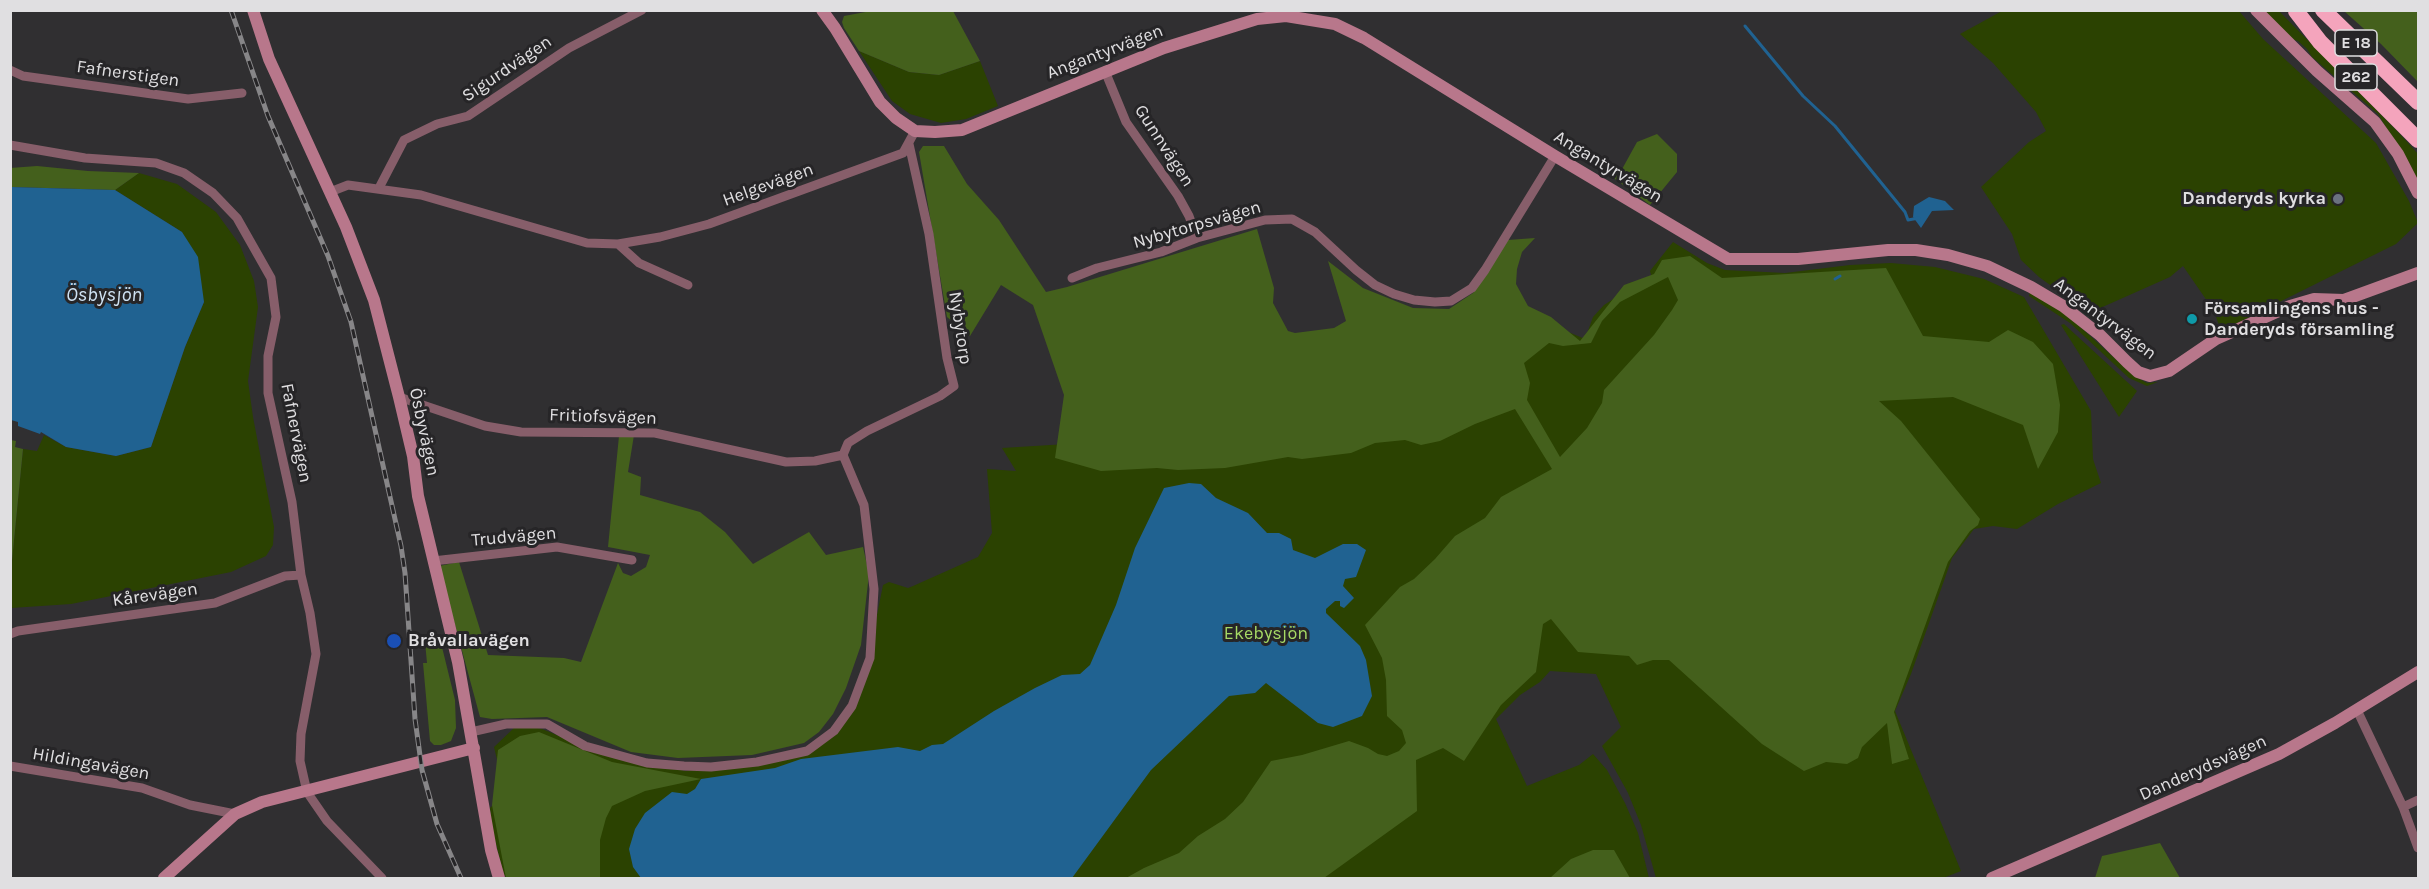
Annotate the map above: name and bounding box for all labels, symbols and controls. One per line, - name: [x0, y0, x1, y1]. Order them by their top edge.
- street label: Angantyrvägen: [1044, 20, 1166, 84]
- road number: E 18: [2335, 30, 2377, 56]
- street label: Sigurdvägen: [458, 31, 556, 107]
- street label: Fafnerstigen: [75, 56, 181, 92]
- road number: 262: [2335, 64, 2377, 90]
- street label: Gunnvägen: [1129, 101, 1199, 191]
- street label: Angantyrvägen: [1550, 126, 1666, 208]
- street label: Helgevägen: [720, 159, 816, 211]
- place label: Danderyds kyrka: [2182, 188, 2326, 210]
- marker: Danderyds kyrka: [2331, 192, 2345, 206]
- street label: Nybytorpsvägen: [1131, 196, 1263, 254]
- street label: Angantyrvägen: [2049, 273, 2161, 365]
- water label: Ösbysjön: [66, 283, 142, 307]
- street label: Nybytorp: [944, 290, 976, 366]
- place label: Församlingens hus - Danderyds församling: [2204, 298, 2394, 340]
- marker: Församlingens hus - Danderyds församling: [2185, 312, 2199, 326]
- street label: Fafnervägen: [276, 381, 316, 485]
- street label: Ösbyvägen: [404, 386, 444, 478]
- street label: Fritiofsvägen: [549, 404, 657, 430]
- street label: Trudvägen: [471, 523, 557, 551]
- street label: Kårevägen: [111, 578, 199, 612]
- park label: Ekebysjön: [1224, 623, 1308, 645]
- place label: Bråvallavägen: [408, 630, 530, 652]
- marker: Bråvallavägen: [385, 632, 403, 650]
- street label: Danderydsvägen: [2136, 730, 2270, 806]
- street label: Hildingavägen: [31, 743, 151, 785]

